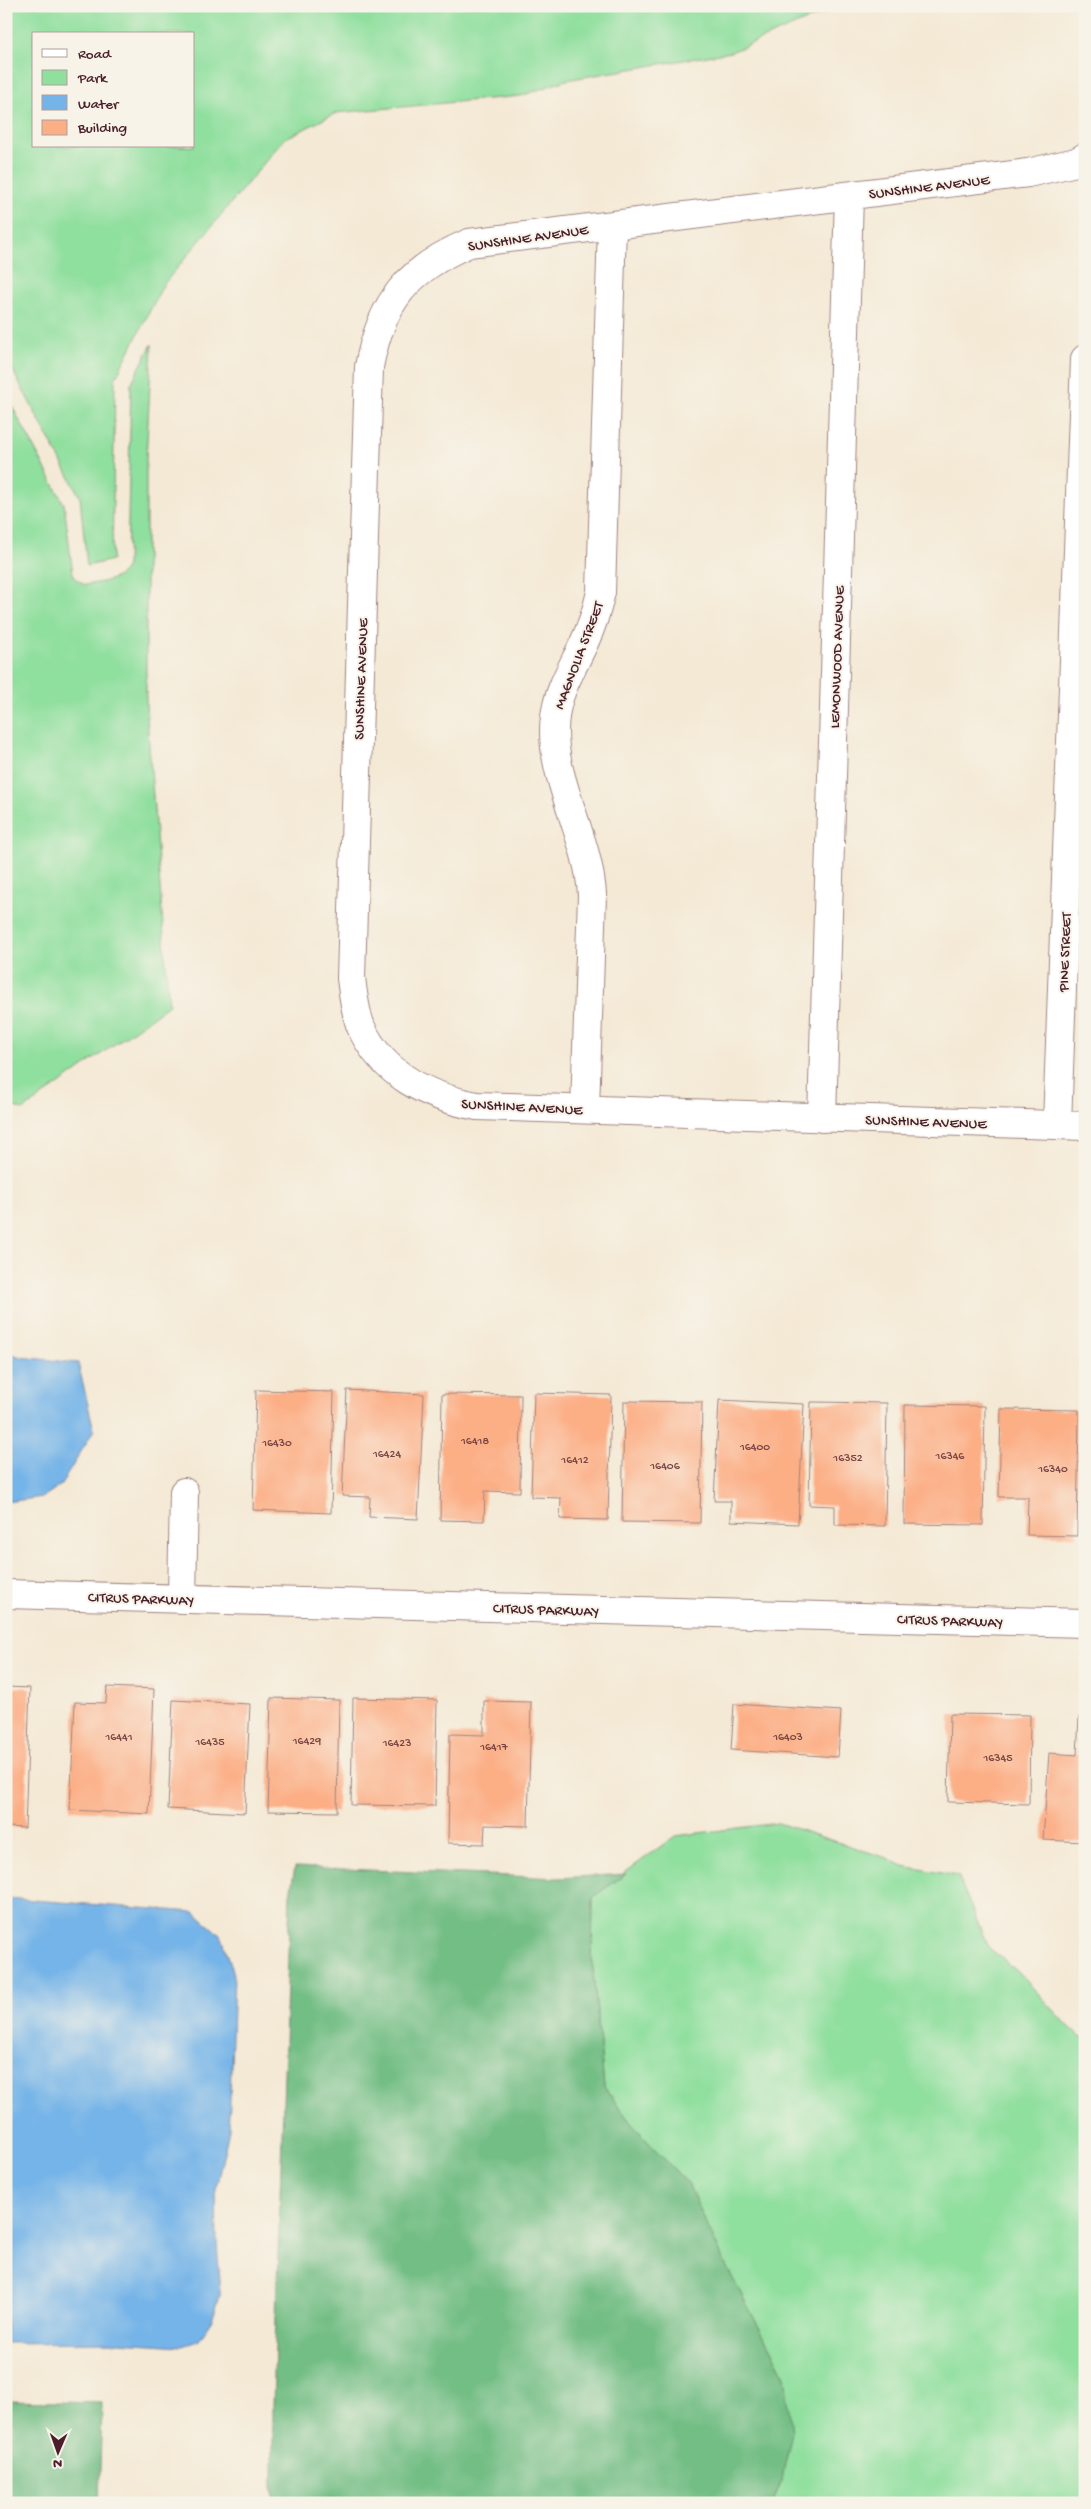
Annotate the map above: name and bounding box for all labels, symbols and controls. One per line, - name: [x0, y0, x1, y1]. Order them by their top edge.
- legend: [32, 32, 195, 148]
- text: Road: [78, 46, 112, 64]
- text: Park: [77, 70, 108, 88]
- text: Water: [78, 96, 120, 114]
- text: Building: [77, 120, 127, 138]
- street label: SUNSHINE AVENUE: [868, 172, 991, 204]
- street label: SUNSHINE AVENUE: [467, 222, 590, 256]
- street label: LEMONWOOD AVENUE: [827, 585, 850, 729]
- street label: MAGNOLIA STREET: [551, 598, 609, 712]
- street label: SUNSHINE AVENUE: [351, 617, 373, 740]
- street label: PINE STREET: [1056, 911, 1076, 993]
- street label: SUNSHINE AVENUE: [461, 1096, 584, 1120]
- street label: SUNSHINE AVENUE: [865, 1112, 988, 1134]
- house number: 16418: [460, 1435, 489, 1449]
- house number: 16430: [261, 1437, 292, 1451]
- house number: 16400: [739, 1441, 770, 1455]
- house number: 16424: [372, 1448, 401, 1462]
- house number: 16346: [935, 1450, 965, 1464]
- house number: 16352: [832, 1452, 863, 1466]
- house number: 16412: [560, 1454, 589, 1468]
- house number: 16406: [649, 1460, 681, 1474]
- house number: 16340: [1037, 1463, 1068, 1477]
- street label: CITRUS PARKWAY: [87, 1589, 194, 1611]
- street label: CITRUS PARKWAY: [492, 1600, 599, 1622]
- street label: CITRUS PARKWAY: [896, 1611, 1003, 1633]
- house number: 16441: [104, 1731, 133, 1745]
- house number: 16403: [772, 1731, 803, 1745]
- house number: 16429: [292, 1735, 321, 1749]
- house number: 16435: [194, 1736, 225, 1750]
- house number: 16423: [382, 1737, 411, 1751]
- house number: 16417: [479, 1741, 509, 1755]
- house number: 16345: [982, 1752, 1013, 1766]
- north arrow: [32, 2426, 82, 2476]
- text: N: [53, 2454, 62, 2471]

